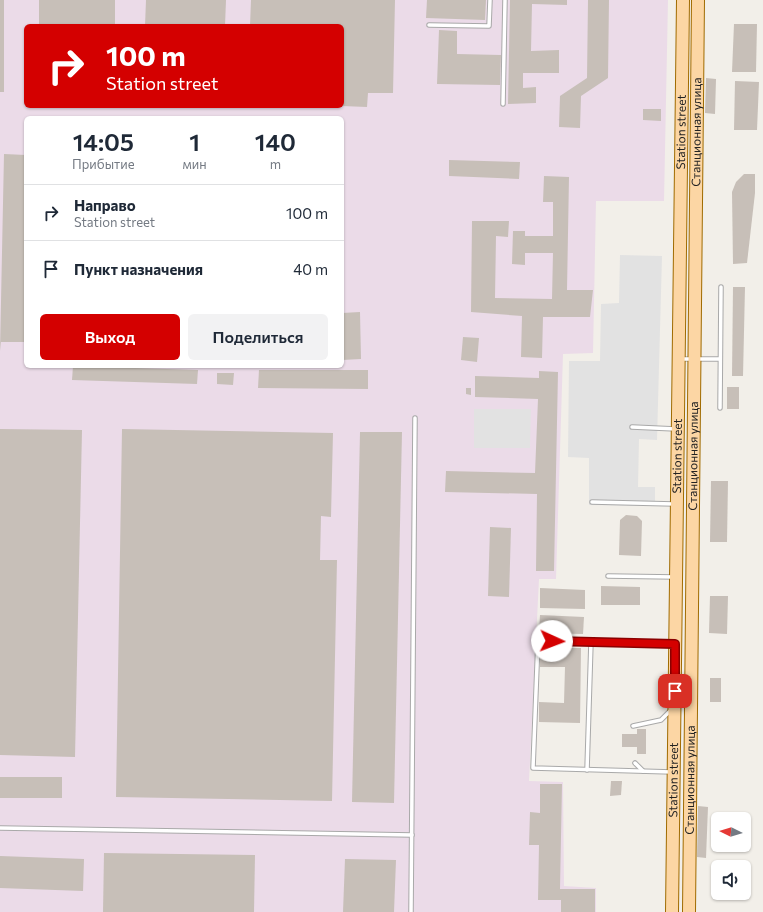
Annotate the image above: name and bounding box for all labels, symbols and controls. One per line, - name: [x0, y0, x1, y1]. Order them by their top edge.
- text: 100 m: [106, 38, 186, 72]
- icon: right: [40, 40, 92, 92]
- text: Station street: [106, 72, 218, 94]
- street label: Станционная улица: [688, 77, 703, 187]
- street label: Station street: [673, 94, 688, 170]
- text: 14:05: [73, 127, 134, 156]
- text: 1: [189, 127, 200, 156]
- text: 140: [255, 127, 296, 156]
- text: Прибытие: [72, 156, 135, 172]
- text: мин: [183, 156, 207, 172]
- text: m: [270, 156, 281, 172]
- text: Направо: [74, 196, 136, 214]
- icon: right: [40, 202, 62, 224]
- text: 100 m: [286, 204, 328, 222]
- text: Station street: [74, 214, 155, 230]
- icon: arrive: [40, 258, 62, 280]
- text: Пункт назначения: [74, 260, 203, 278]
- text: 40 m: [293, 260, 328, 278]
- button: Выход: [40, 314, 180, 360]
- button: Поделиться: [188, 314, 328, 360]
- street label: Станционная улица: [685, 401, 700, 511]
- street label: Station street: [669, 418, 684, 494]
- position arrow: [531, 620, 573, 662]
- pin: [658, 674, 692, 708]
- icon: arrive: [664, 680, 686, 702]
- street label: Станционная улица: [682, 725, 697, 835]
- street label: Station street: [665, 742, 680, 818]
- north arrow: [711, 812, 751, 852]
- map controls: [711, 812, 751, 900]
- button: sound: [711, 860, 751, 900]

